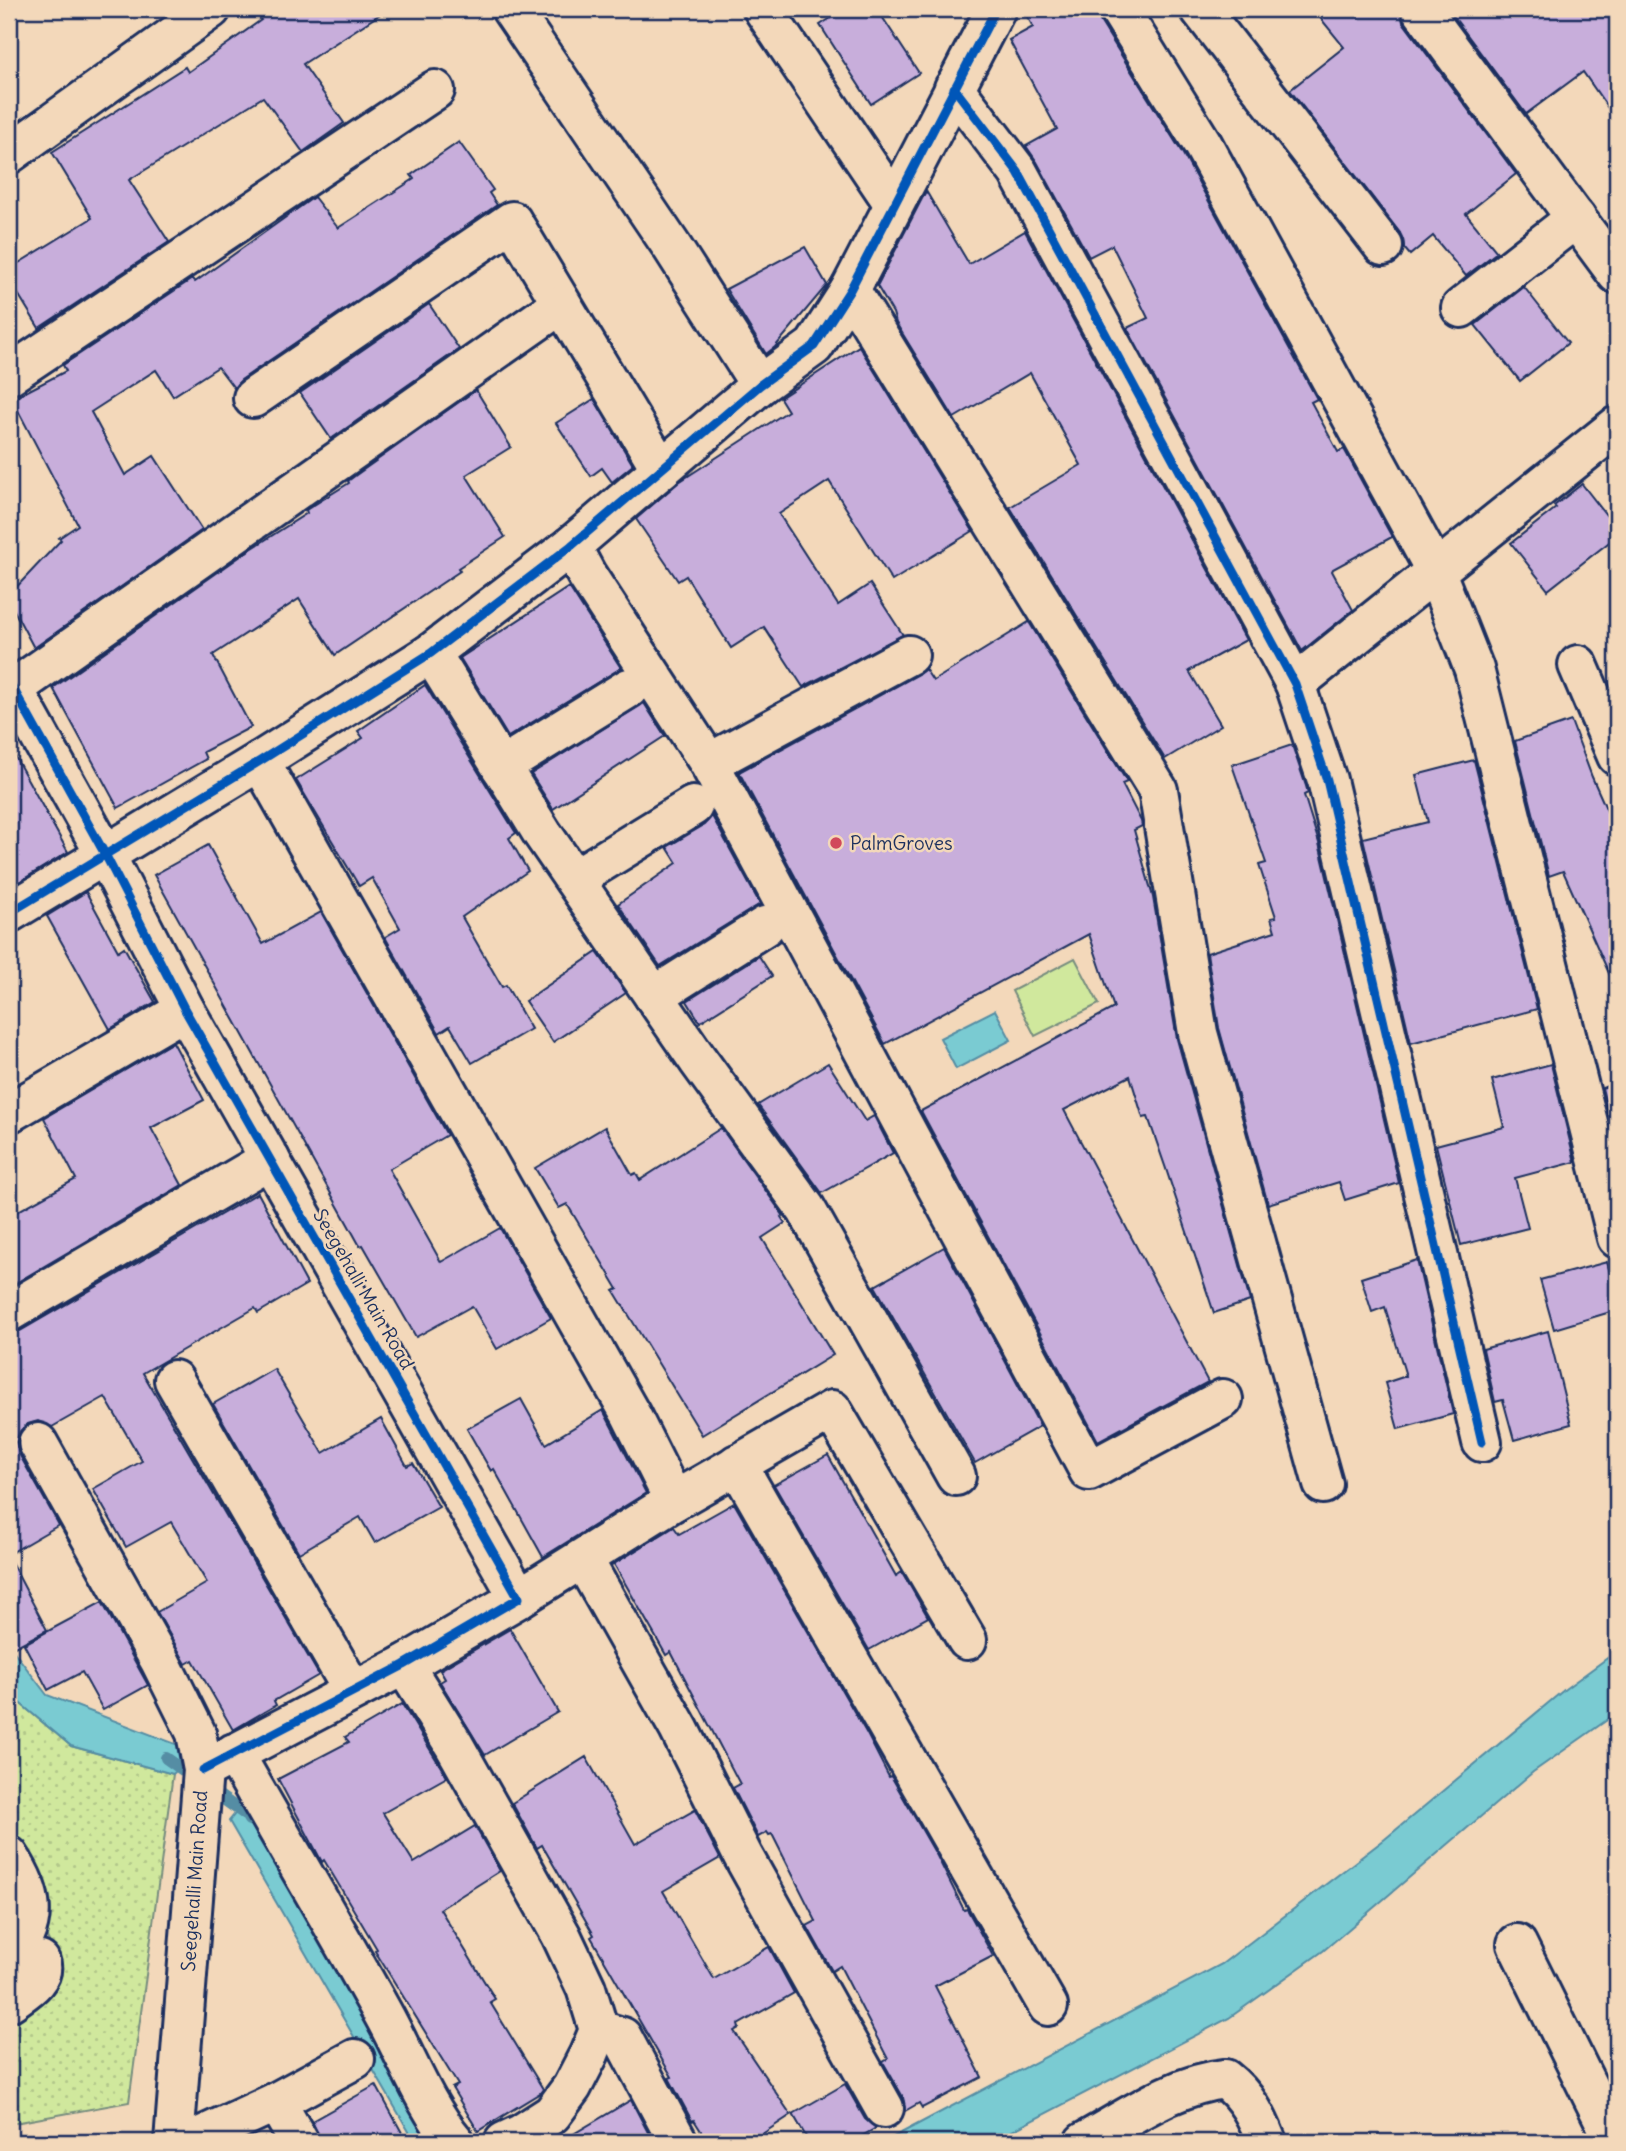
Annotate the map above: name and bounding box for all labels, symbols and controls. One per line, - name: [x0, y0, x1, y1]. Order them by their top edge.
- place label: PalmGroves: [850, 831, 953, 855]
- marker: PalmGroves: [828, 835, 844, 851]
- street label: Seegehalli Main Road: [308, 1204, 420, 1374]
- street label: Seegehalli Main Road: [176, 1790, 212, 1972]

